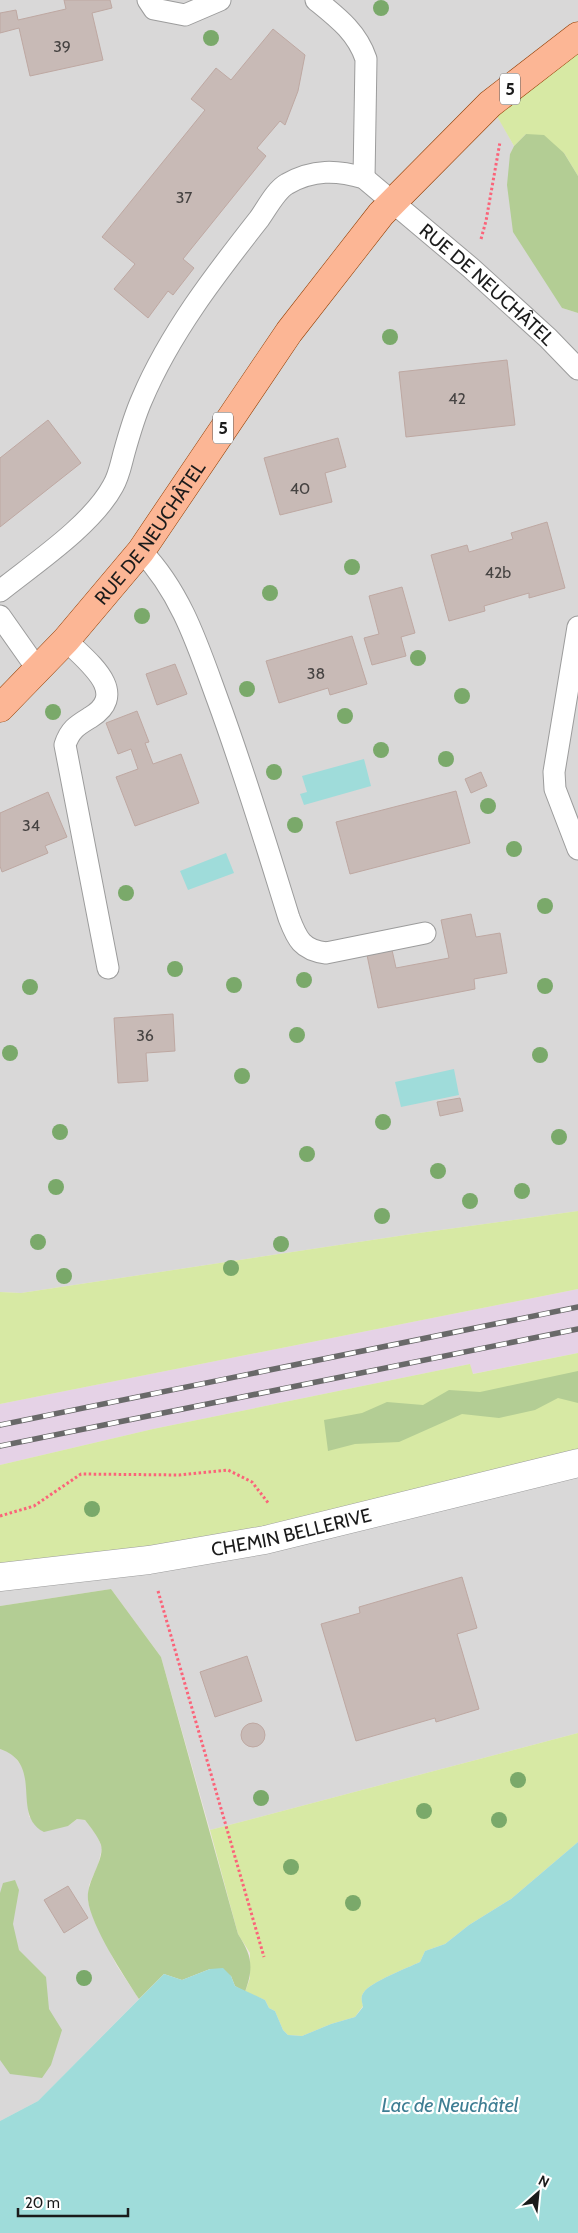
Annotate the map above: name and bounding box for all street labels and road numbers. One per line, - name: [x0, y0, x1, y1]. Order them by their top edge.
- road number: 5: [500, 74, 520, 105]
- street label: RUE DE NEUCHÂTEL: [415, 218, 560, 350]
- road number: 5: [213, 412, 233, 443]
- street label: RUE DE NEUCHÂTEL: [89, 456, 210, 609]
- street label: CHEMIN BELLERIVE: [209, 1503, 374, 1561]

